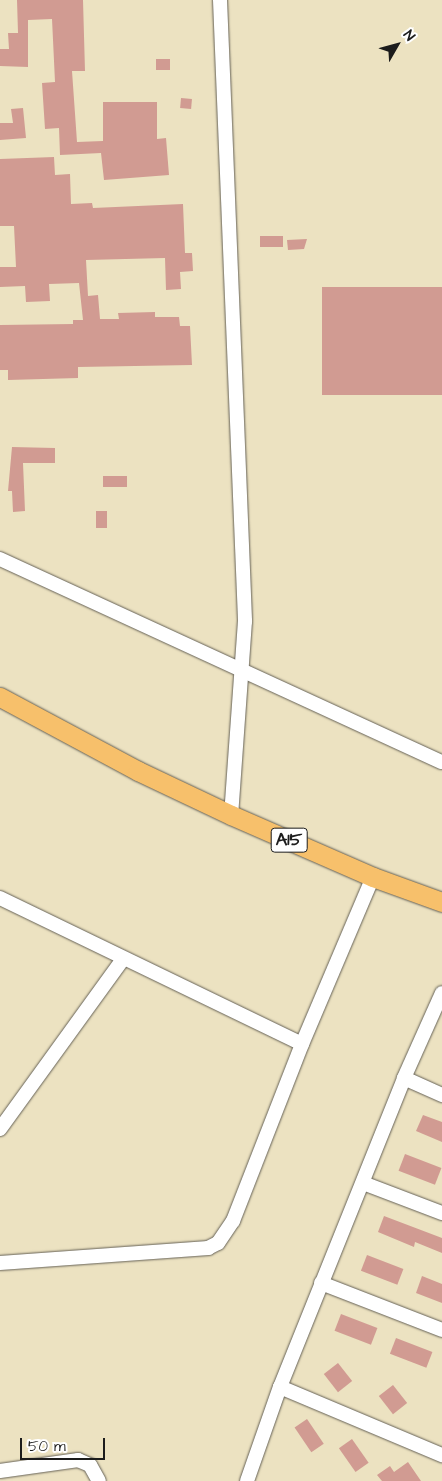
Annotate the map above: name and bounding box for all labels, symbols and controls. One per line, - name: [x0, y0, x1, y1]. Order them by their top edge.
- north arrow: [372, 20, 422, 70]
- text: N: [398, 26, 419, 45]
- road number: A15: [270, 824, 308, 856]
- scale bar: [22, 1428, 108, 1460]
- text: 50 m: [28, 1436, 66, 1457]

